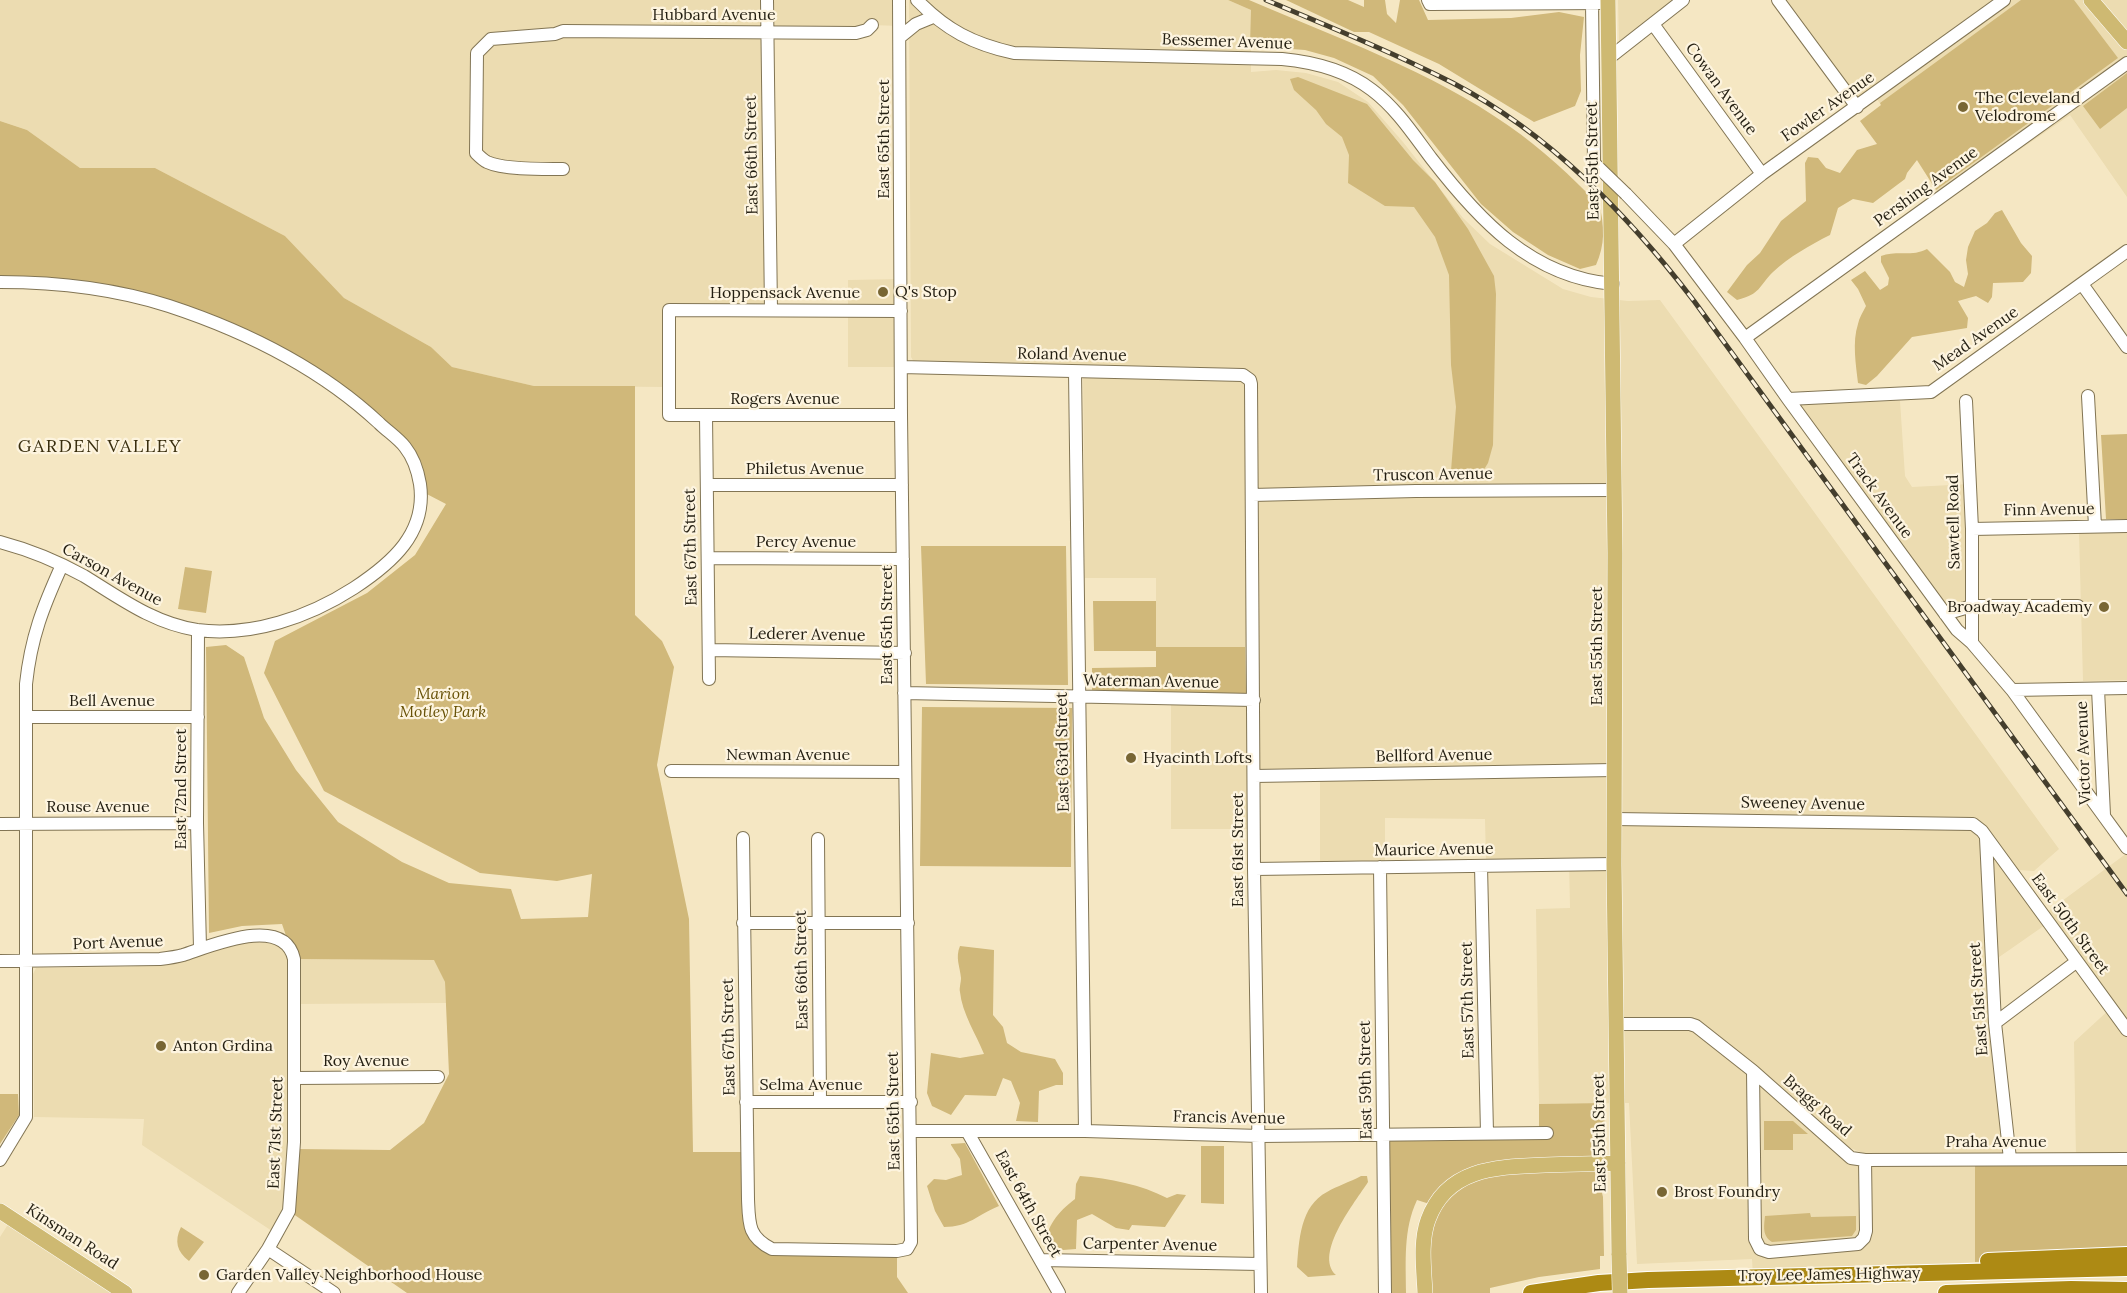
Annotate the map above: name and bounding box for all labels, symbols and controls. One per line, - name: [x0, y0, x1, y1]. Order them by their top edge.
- street label: Hubbard Avenue: [652, 5, 776, 25]
- street label: Bessemer Avenue: [1161, 30, 1293, 54]
- street label: Cowan Avenue: [1681, 39, 1761, 139]
- street label: Fowler Avenue: [1778, 68, 1878, 146]
- street label: East 65th Street: [874, 79, 894, 199]
- place label: The Cleveland Velodrome: [1975, 88, 2080, 126]
- street label: East 66th Street: [741, 95, 763, 215]
- marker: The Cleveland Velodrome: [1956, 100, 1970, 114]
- street label: East 55th Street: [1582, 101, 1604, 221]
- street label: Pershing Avenue: [1870, 143, 1982, 231]
- place label: Q's Stop: [895, 282, 957, 302]
- street label: Hoppensack Avenue: [710, 283, 860, 303]
- marker: Q's Stop: [876, 285, 890, 299]
- street label: Mead Avenue: [1930, 303, 2022, 375]
- street label: Roland Avenue: [1017, 344, 1127, 366]
- street label: Rogers Avenue: [730, 389, 840, 409]
- district label: GARDEN VALLEY: [18, 436, 182, 458]
- street label: Track Avenue: [1842, 450, 1916, 542]
- street label: Philetus Avenue: [746, 459, 864, 479]
- street label: Truscon Avenue: [1373, 464, 1493, 486]
- street label: Sawtell Road: [1944, 474, 1964, 570]
- street label: East 67th Street: [680, 488, 702, 606]
- street label: Finn Avenue: [2003, 500, 2095, 520]
- street label: Percy Avenue: [756, 532, 856, 552]
- street label: Carson Avenue: [59, 540, 165, 610]
- street label: East 65th Street: [877, 565, 897, 685]
- street label: East 55th Street: [1587, 587, 1607, 705]
- place label: Broadway Academy: [1947, 597, 2092, 617]
- marker: Broadway Academy: [2097, 600, 2111, 614]
- street label: Lederer Avenue: [748, 624, 866, 646]
- street label: Waterman Avenue: [1083, 671, 1219, 693]
- park label: Marion Motley Park: [400, 684, 486, 722]
- street label: Bell Avenue: [69, 691, 155, 711]
- street label: East 63rd Street: [1052, 692, 1074, 812]
- street label: Victor Avenue: [2073, 701, 2095, 805]
- street label: East 72nd Street: [171, 729, 191, 849]
- street label: Newman Avenue: [726, 745, 850, 765]
- street label: Bellford Avenue: [1375, 745, 1493, 767]
- place label: Hyacinth Lofts: [1143, 748, 1252, 768]
- marker: Hyacinth Lofts: [1124, 751, 1138, 765]
- street label: East 61st Street: [1228, 793, 1248, 907]
- street label: Sweeney Avenue: [1741, 793, 1865, 815]
- street label: Rouse Avenue: [46, 797, 150, 817]
- street label: Maurice Avenue: [1374, 839, 1494, 861]
- street label: East 50th Street: [2027, 870, 2113, 978]
- street label: East 66th Street: [791, 910, 813, 1030]
- street label: Port Avenue: [72, 932, 164, 954]
- street label: East 57th Street: [1457, 941, 1479, 1059]
- street label: East 51st Street: [1965, 942, 1993, 1056]
- street label: East 67th Street: [718, 978, 740, 1096]
- street label: East 59th Street: [1355, 1020, 1377, 1140]
- place label: Anton Grdina: [173, 1036, 273, 1056]
- marker: Anton Grdina: [154, 1039, 168, 1053]
- street label: Roy Avenue: [323, 1051, 409, 1071]
- street label: East 65th Street: [883, 1051, 905, 1171]
- street label: Bragg Road: [1779, 1071, 1855, 1141]
- street label: East 55th Street: [1589, 1073, 1611, 1193]
- street label: Selma Avenue: [759, 1075, 863, 1095]
- street label: East 71st Street: [264, 1077, 288, 1189]
- street label: Francis Avenue: [1173, 1107, 1285, 1129]
- street label: Praha Avenue: [1945, 1132, 2047, 1152]
- street label: East 64th Street: [991, 1147, 1065, 1261]
- place label: Brost Foundry: [1674, 1182, 1780, 1202]
- marker: Brost Foundry: [1655, 1185, 1669, 1199]
- street label: Kinsman Road: [22, 1200, 122, 1274]
- street label: Carpenter Avenue: [1083, 1234, 1217, 1256]
- street label: Troy Lee James Highway: [1737, 1264, 1921, 1286]
- place label: Garden Valley Neighborhood House: [216, 1265, 482, 1285]
- marker: Garden Valley Neighborhood House: [197, 1268, 211, 1282]

